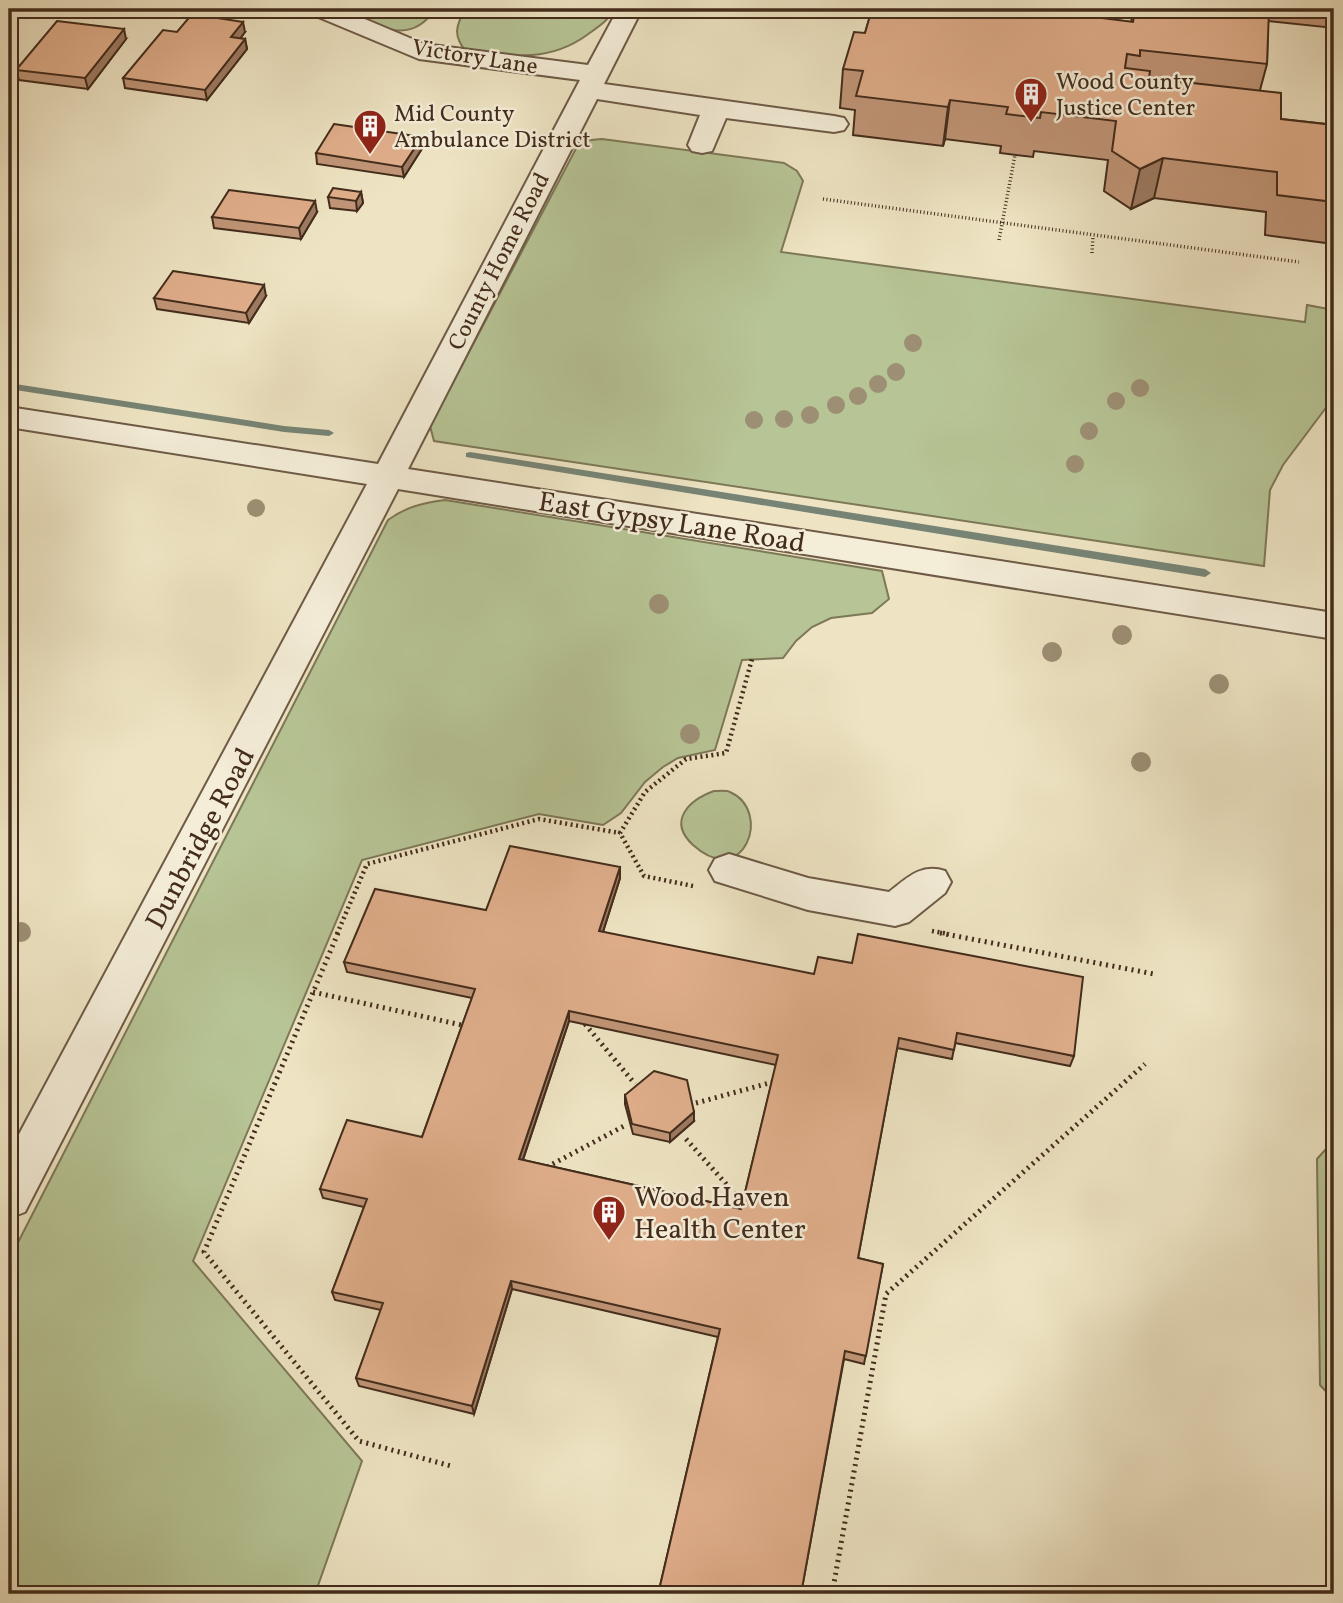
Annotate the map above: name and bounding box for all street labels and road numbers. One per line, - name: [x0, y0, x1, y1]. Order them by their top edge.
- street label: Victory Lane: [410, 32, 540, 84]
- street label: County Home Road: [441, 167, 558, 356]
- street label: East Gypsy Lane Road: [535, 483, 808, 564]
- street label: Dunbridge Road: [137, 741, 266, 937]

